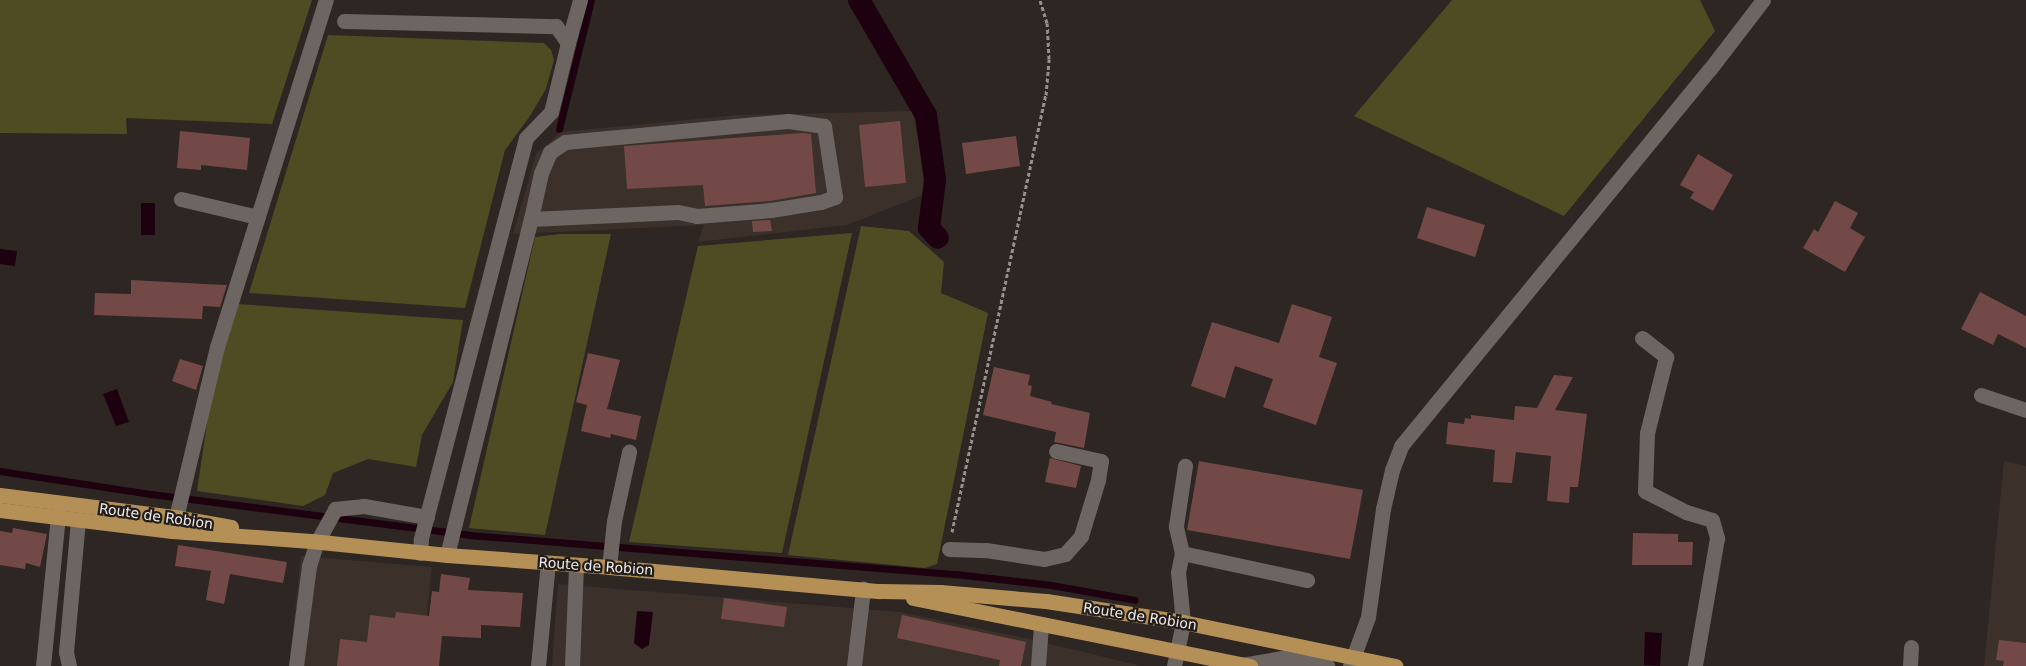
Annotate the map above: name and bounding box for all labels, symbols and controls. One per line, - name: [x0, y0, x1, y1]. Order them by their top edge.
- street label: Route de Robion: [98, 500, 214, 532]
- street label: Route de Robion: [538, 554, 654, 578]
- street label: Route de Robion: [1082, 599, 1198, 633]

